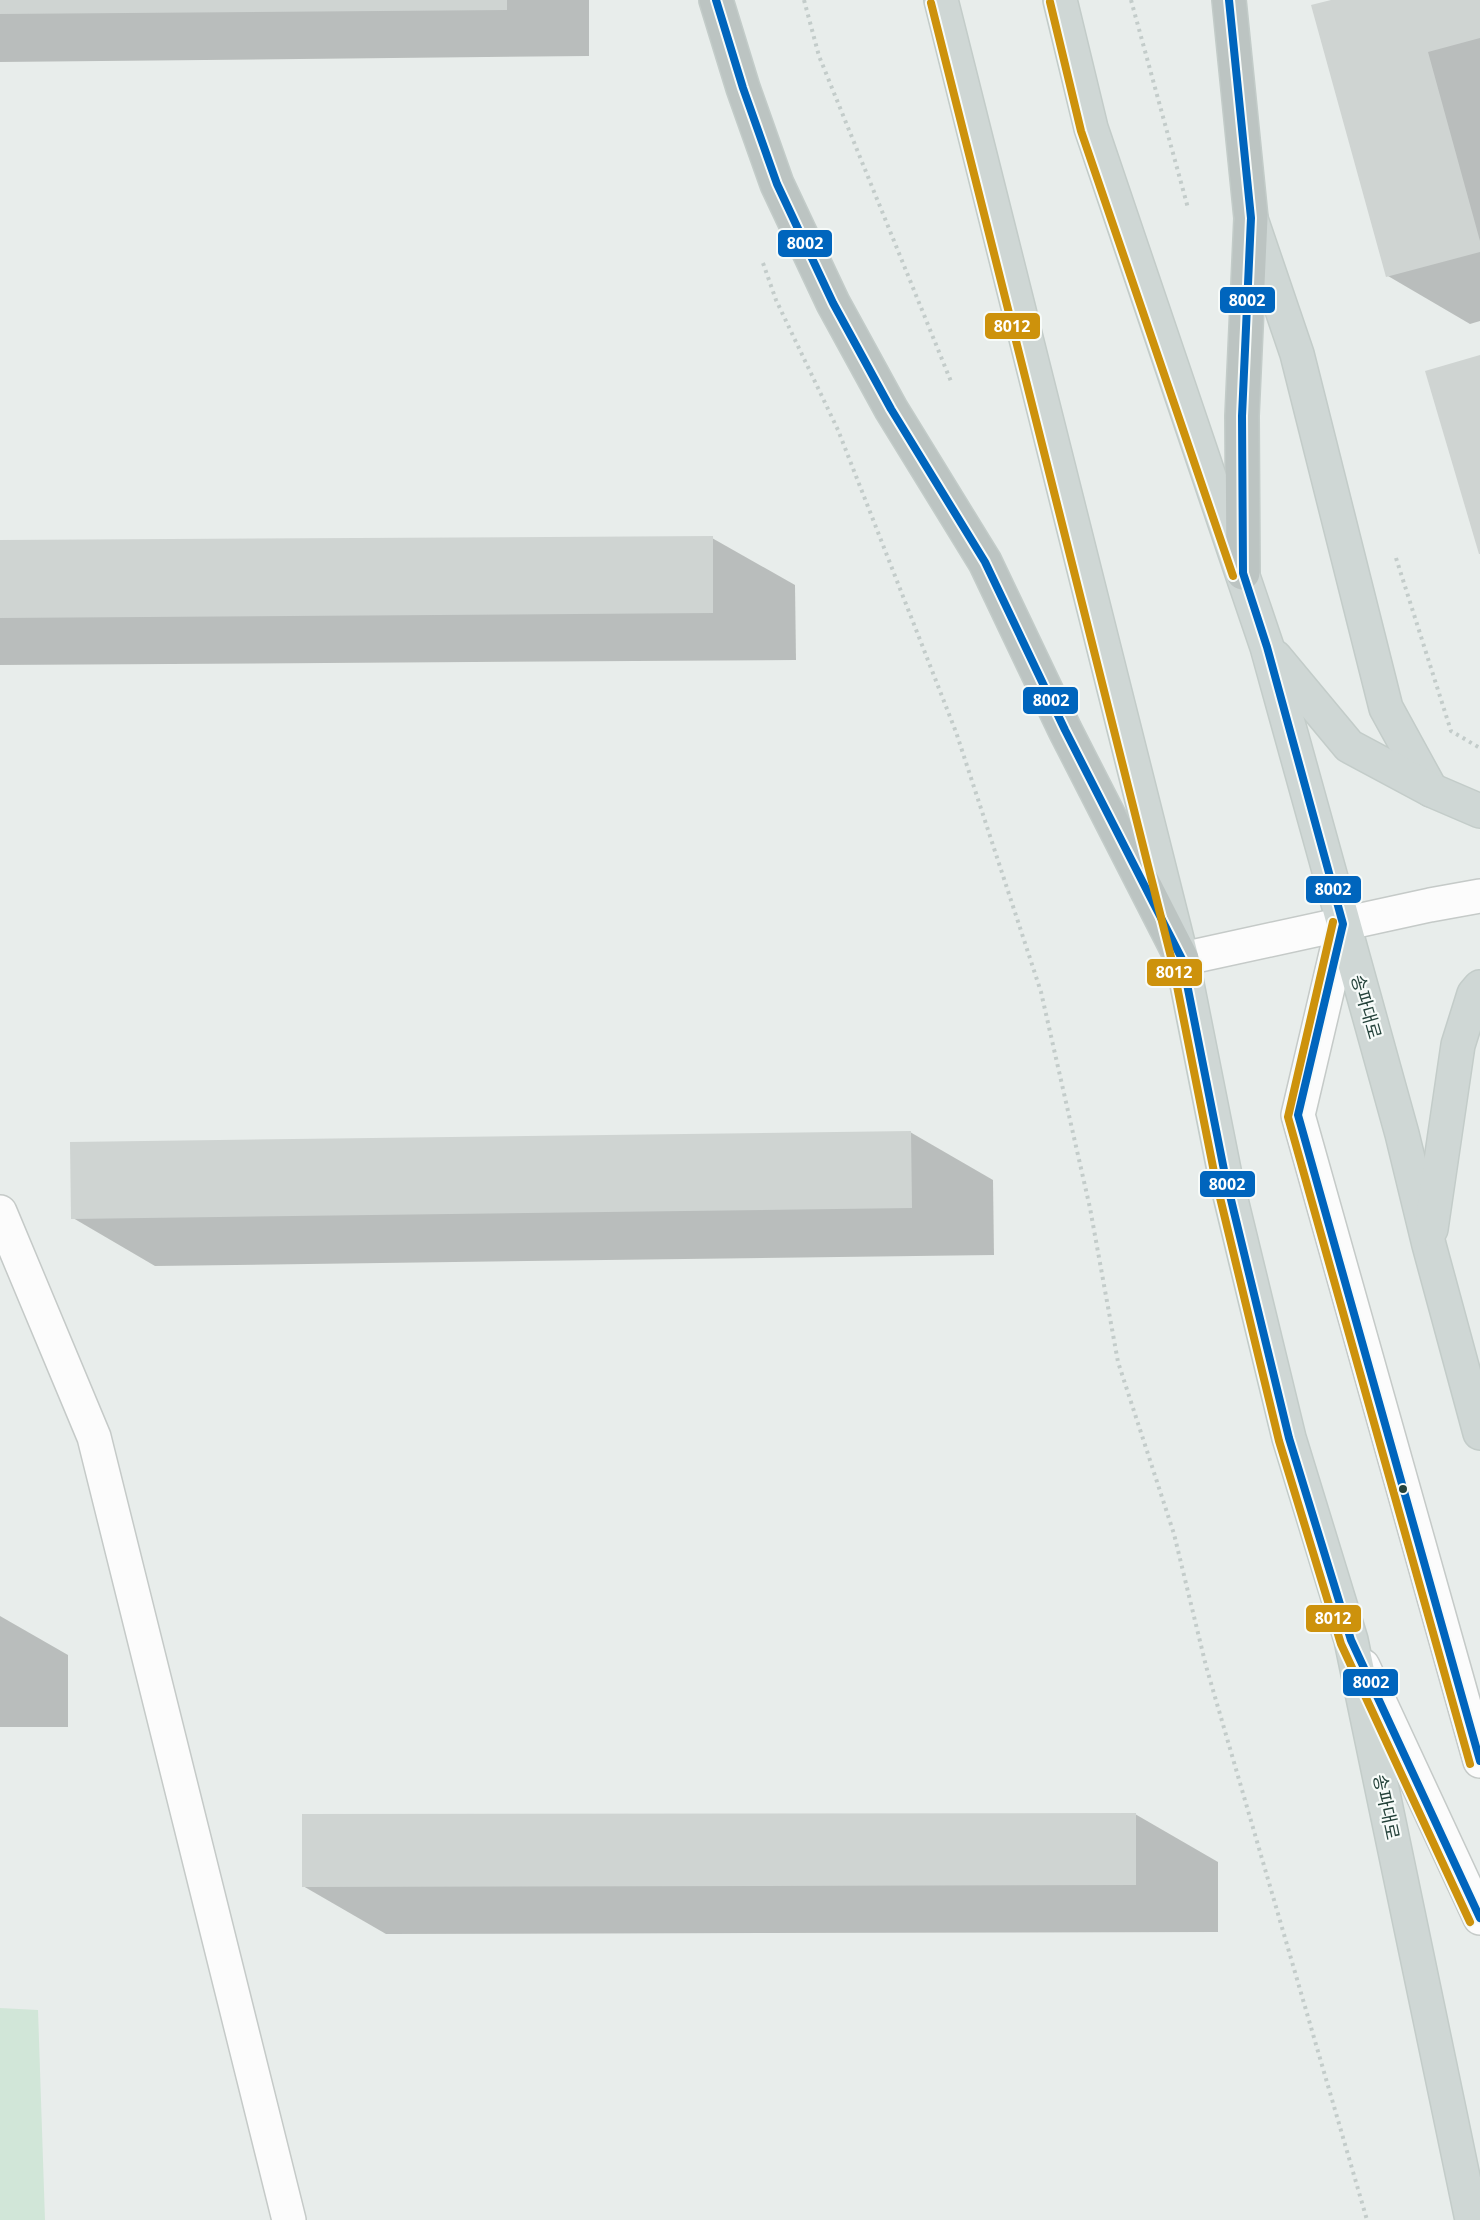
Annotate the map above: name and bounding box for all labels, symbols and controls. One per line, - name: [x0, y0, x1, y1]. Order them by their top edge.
- line badge: 8002: [777, 229, 833, 258]
- text: 8002: [787, 232, 823, 254]
- line badge: 8002: [1219, 286, 1276, 314]
- text: 8002: [1229, 289, 1265, 311]
- line badge: 8012: [984, 312, 1041, 340]
- text: 8012: [994, 315, 1030, 337]
- line badge: 8002: [1022, 686, 1079, 715]
- text: 8002: [1033, 689, 1069, 711]
- line badge: 8002: [1305, 875, 1362, 904]
- text: 8002: [1315, 878, 1351, 900]
- line badge: 8012: [1146, 958, 1203, 987]
- text: 8012: [1156, 961, 1192, 983]
- street label: 송파대로: [1346, 972, 1388, 1042]
- line badge: 8002: [1199, 1170, 1256, 1198]
- text: 8002: [1209, 1173, 1245, 1195]
- unlabelled marker: [1397, 1483, 1409, 1495]
- line badge: 8012: [1305, 1604, 1362, 1633]
- text: 8012: [1315, 1607, 1351, 1629]
- line badge: 8002: [1342, 1668, 1399, 1697]
- text: 8002: [1353, 1671, 1389, 1693]
- street label: 송파대로: [1368, 1772, 1406, 1842]

